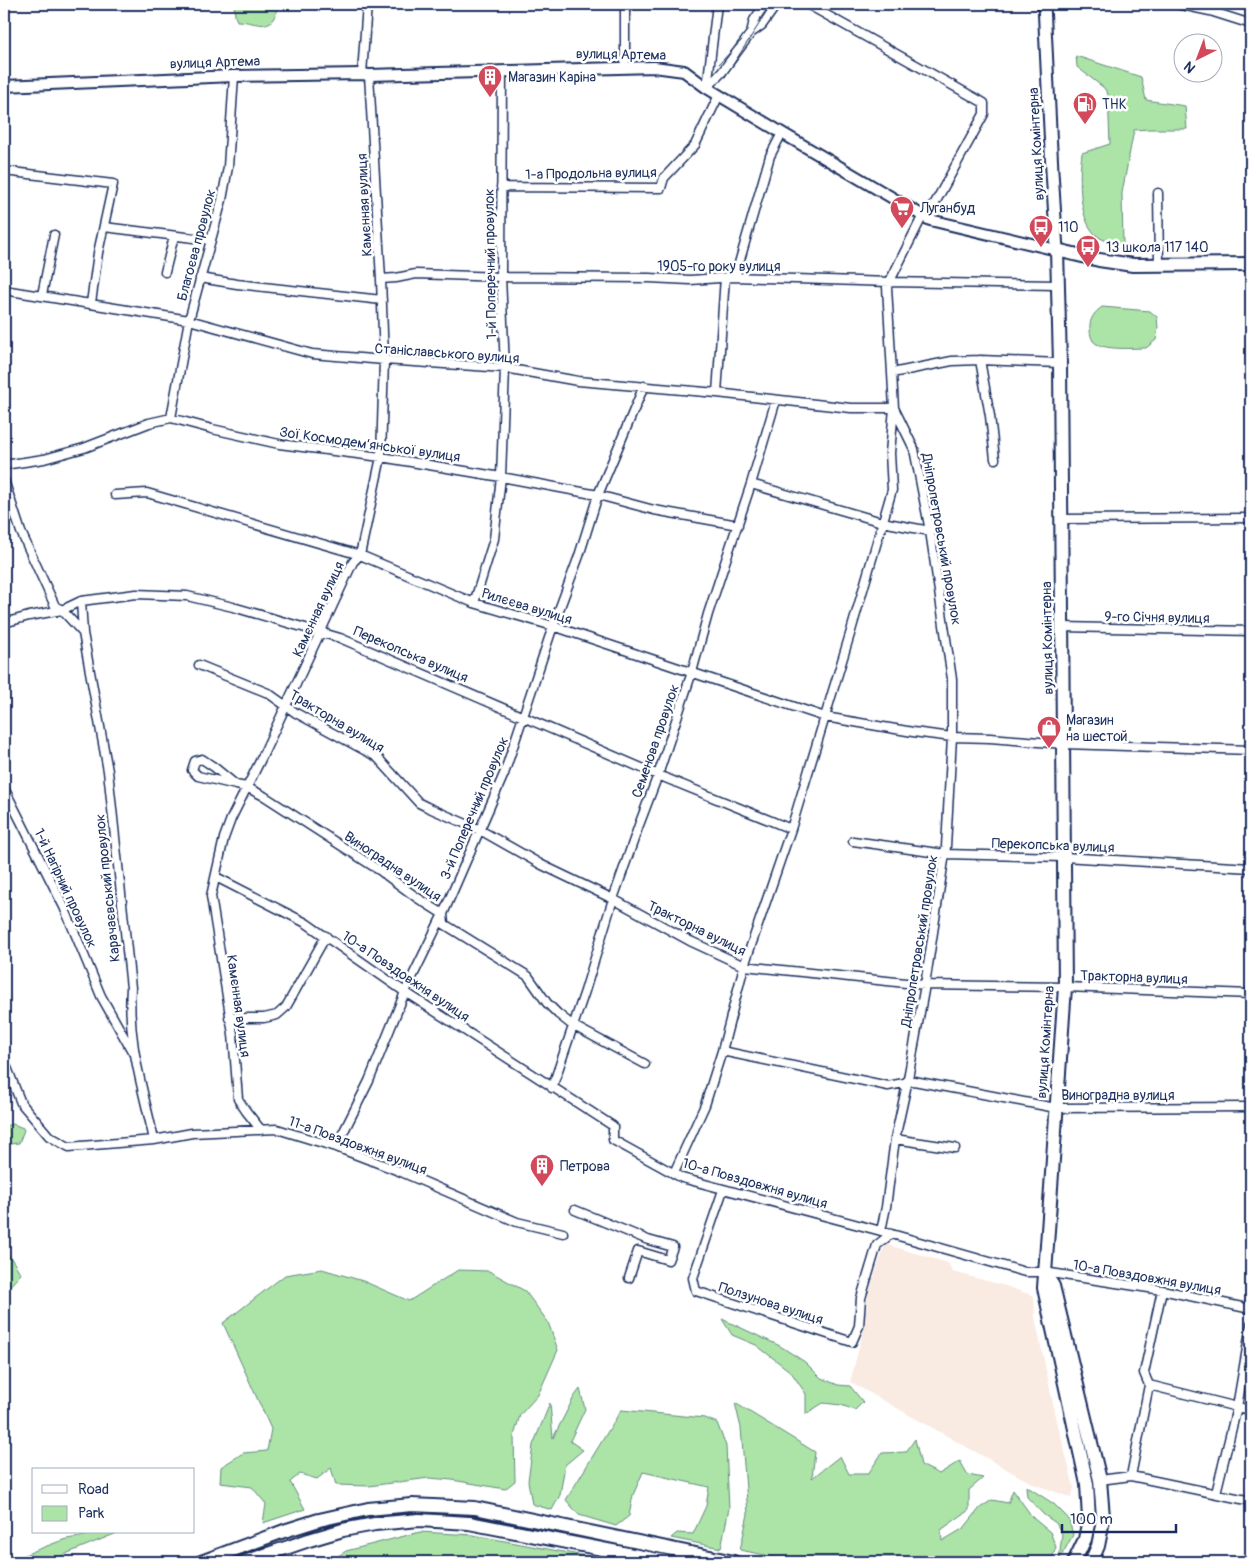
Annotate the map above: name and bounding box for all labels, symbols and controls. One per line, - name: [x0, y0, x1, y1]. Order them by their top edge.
- north arrow: [1172, 32, 1222, 82]
- street label: вулиця Артема: [576, 45, 666, 64]
- street label: вулиця Артема: [170, 52, 260, 73]
- text: N: [1180, 58, 1199, 77]
- building icon: Магазин Каріна: [477, 64, 503, 98]
- place label: Магазин Каріна: [508, 69, 596, 86]
- street label: вулиця Комінтерна: [1025, 87, 1048, 201]
- fuel station icon: ТНК: [1072, 91, 1098, 125]
- place label: ТНК: [1102, 96, 1127, 113]
- street label: Камєнная вулиця: [353, 153, 376, 257]
- street label: 1-а Продольна вулиця: [525, 164, 657, 183]
- street label: Благоєва провулок: [173, 188, 220, 303]
- street label: 1-й Поперечний провулок: [481, 188, 500, 340]
- supermarket icon: Луганбуд: [889, 195, 915, 229]
- place label: Луганбуд: [919, 200, 976, 217]
- bus stop icon: 110: [1028, 214, 1054, 248]
- place label: 110: [1058, 219, 1079, 236]
- bus stop icon: 13 школа 117 140: [1075, 234, 1101, 268]
- place label: 13 школа 117 140: [1106, 239, 1208, 256]
- street label: 1905-го року вулиця: [657, 258, 781, 275]
- street label: Станіславського вулиця: [374, 340, 520, 367]
- street label: Зої Космодем’янської вулиця: [278, 423, 461, 466]
- street label: Дніпропетровський провулок: [918, 451, 965, 626]
- street label: Камєнная вулиця: [289, 559, 348, 660]
- street label: вулиця Комінтерна: [1038, 581, 1057, 695]
- street label: Рилєєва вулиця: [479, 585, 574, 628]
- street label: 9-го Січня вулиця: [1104, 608, 1210, 627]
- street label: Перекопська вулиця: [351, 623, 471, 686]
- street label: Семенова провулок: [628, 682, 683, 800]
- street label: Тракторна вулиця: [286, 686, 387, 756]
- place label: Магазин на шестой: [1066, 712, 1127, 745]
- shop icon: Магазин на шестой: [1036, 715, 1062, 749]
- street label: 3-й Поперечний провулок: [437, 734, 512, 882]
- street label: Карачаєвський провулок: [91, 813, 124, 963]
- street label: 1-й Нагірний провулок: [30, 826, 101, 951]
- street label: Виноградна вулиця: [341, 828, 444, 905]
- street label: Перекопська вулиця: [991, 835, 1115, 856]
- street label: Дніпропетровський провулок: [897, 854, 942, 1029]
- street label: Тракторна вулиця: [645, 897, 749, 960]
- street label: 10-а Повздовжня вулиця: [339, 927, 473, 1025]
- street label: Камєнная вулиця: [223, 954, 254, 1058]
- street label: Тракторна вулиця: [1080, 967, 1188, 988]
- street label: вулиця Комінтерна: [1033, 985, 1058, 1099]
- street label: Виноградна вулиця: [1061, 1087, 1175, 1104]
- street label: 11-а Повздовжня вулиця: [286, 1112, 429, 1178]
- building icon: Петрова: [529, 1153, 555, 1187]
- street label: 10-а Повздовжня вулиця: [680, 1155, 829, 1212]
- place label: Петрова: [560, 1158, 610, 1175]
- street label: 10-а Повздовжня вулиця: [1071, 1256, 1222, 1299]
- street label: Ползунова вулиця: [716, 1279, 825, 1328]
- legend: [32, 1468, 195, 1534]
- text: Road: [78, 1480, 109, 1499]
- scale bar: [1062, 1501, 1176, 1533]
- text: Park: [78, 1504, 105, 1523]
- text: 100 m: [1070, 1510, 1113, 1529]

